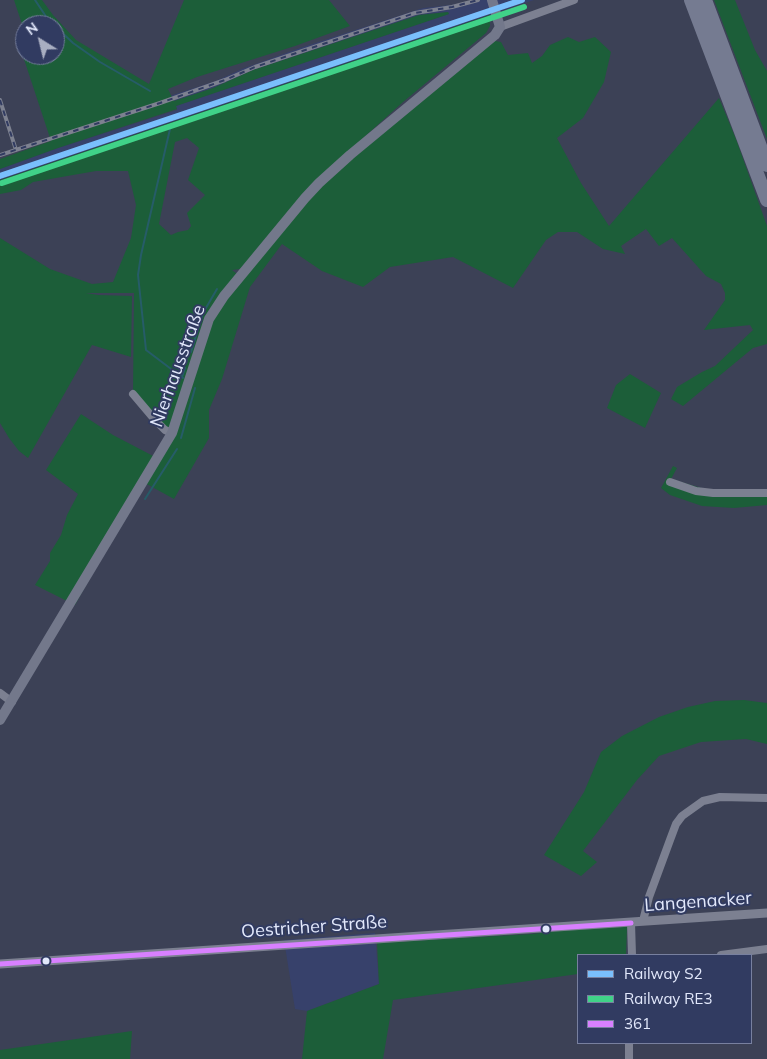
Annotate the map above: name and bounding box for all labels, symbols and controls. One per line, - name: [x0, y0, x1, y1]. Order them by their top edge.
- north arrow: [15, 15, 65, 65]
- text: N: [22, 18, 41, 39]
- street label: Nierhausstraße: [146, 302, 210, 430]
- street label: Langenacker: [644, 887, 752, 917]
- street label: Oestricher Straße: [240, 911, 388, 943]
- unlabelled marker: [541, 924, 551, 934]
- legend: [577, 954, 752, 1044]
- unlabelled marker: [41, 956, 51, 966]
- text: Railway S2: [624, 964, 703, 983]
- text: Railway RE3: [624, 989, 712, 1008]
- text: 361: [624, 1014, 651, 1033]

